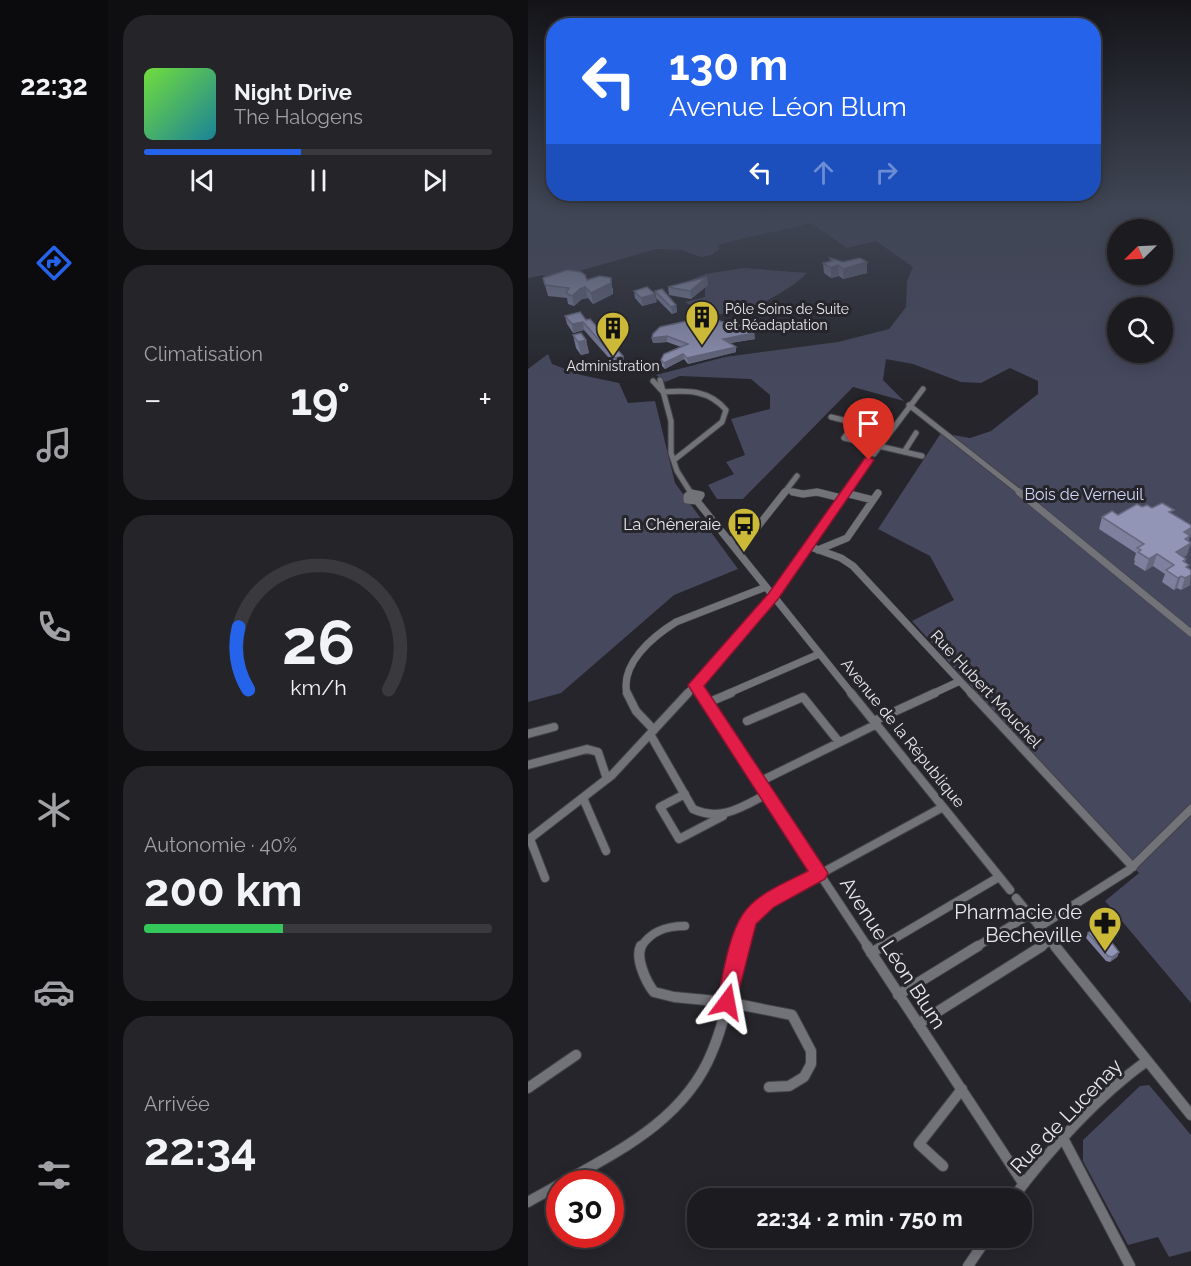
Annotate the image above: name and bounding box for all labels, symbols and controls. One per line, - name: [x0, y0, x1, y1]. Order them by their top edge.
- text: 130 m: [669, 41, 788, 90]
- icon: left: [570, 42, 648, 120]
- text: 22:32: [20, 70, 88, 101]
- text: Night Drive: [234, 79, 352, 105]
- text: Avenue Léon Blum: [669, 91, 907, 122]
- text: The Halogens: [234, 105, 363, 129]
- icon: left: [744, 156, 777, 189]
- icon: ahead: [807, 156, 840, 189]
- icon: right: [870, 156, 903, 189]
- icon: previous: [186, 164, 219, 197]
- icon: pause: [302, 164, 335, 197]
- icon: next: [418, 164, 451, 197]
- north arrow: [1107, 219, 1173, 285]
- map controls: [1107, 219, 1173, 363]
- icon: directions: [33, 242, 75, 284]
- button: search: [1107, 297, 1173, 363]
- building icon: Pôle Soins de Suite et Réadaptation: [684, 299, 720, 346]
- place label: Pôle Soins de Suite et Réadaptation: [725, 301, 849, 333]
- building icon: Administration: [595, 310, 631, 357]
- text: Climatisation: [144, 342, 263, 366]
- place label: Administration: [566, 358, 660, 374]
- text: 19°: [290, 373, 350, 426]
- text: −: [144, 380, 162, 419]
- text: +: [478, 380, 492, 419]
- pin: [843, 398, 894, 460]
- icon: arrive: [852, 407, 885, 440]
- icon: music: [33, 424, 75, 466]
- park label: Bois de Verneuil: [1024, 485, 1144, 504]
- bus stop icon: La Chêneraie: [726, 506, 762, 553]
- place label: La Chêneraie: [623, 515, 721, 534]
- text: 26: [281, 605, 355, 679]
- icon: phone: [33, 606, 75, 648]
- street label: Rue Hubert Mouchel: [927, 626, 1046, 752]
- street label: Avenue de la République: [837, 655, 969, 811]
- text: km/h: [290, 675, 346, 700]
- icon: climate: [33, 789, 75, 831]
- text: Autonomie · 40%: [144, 833, 297, 857]
- text: 200 km: [144, 864, 302, 917]
- street label: Avenue Léon Blum: [835, 873, 951, 1033]
- place label: Pharmacie de Becheville: [954, 900, 1082, 947]
- pharmacy icon: Pharmacie de Becheville: [1087, 905, 1123, 952]
- position arrow: [695, 970, 759, 1034]
- icon: car: [33, 971, 75, 1013]
- street label: Rue de Lucenay: [1005, 1054, 1127, 1178]
- text: Arrivée: [144, 1092, 210, 1116]
- text: 22:34: [144, 1123, 257, 1176]
- icon: filters: [33, 1154, 75, 1196]
- speed limit sign: 30: [546, 1170, 624, 1248]
- text: 22:34 · 2 min · 750 m: [756, 1205, 963, 1231]

